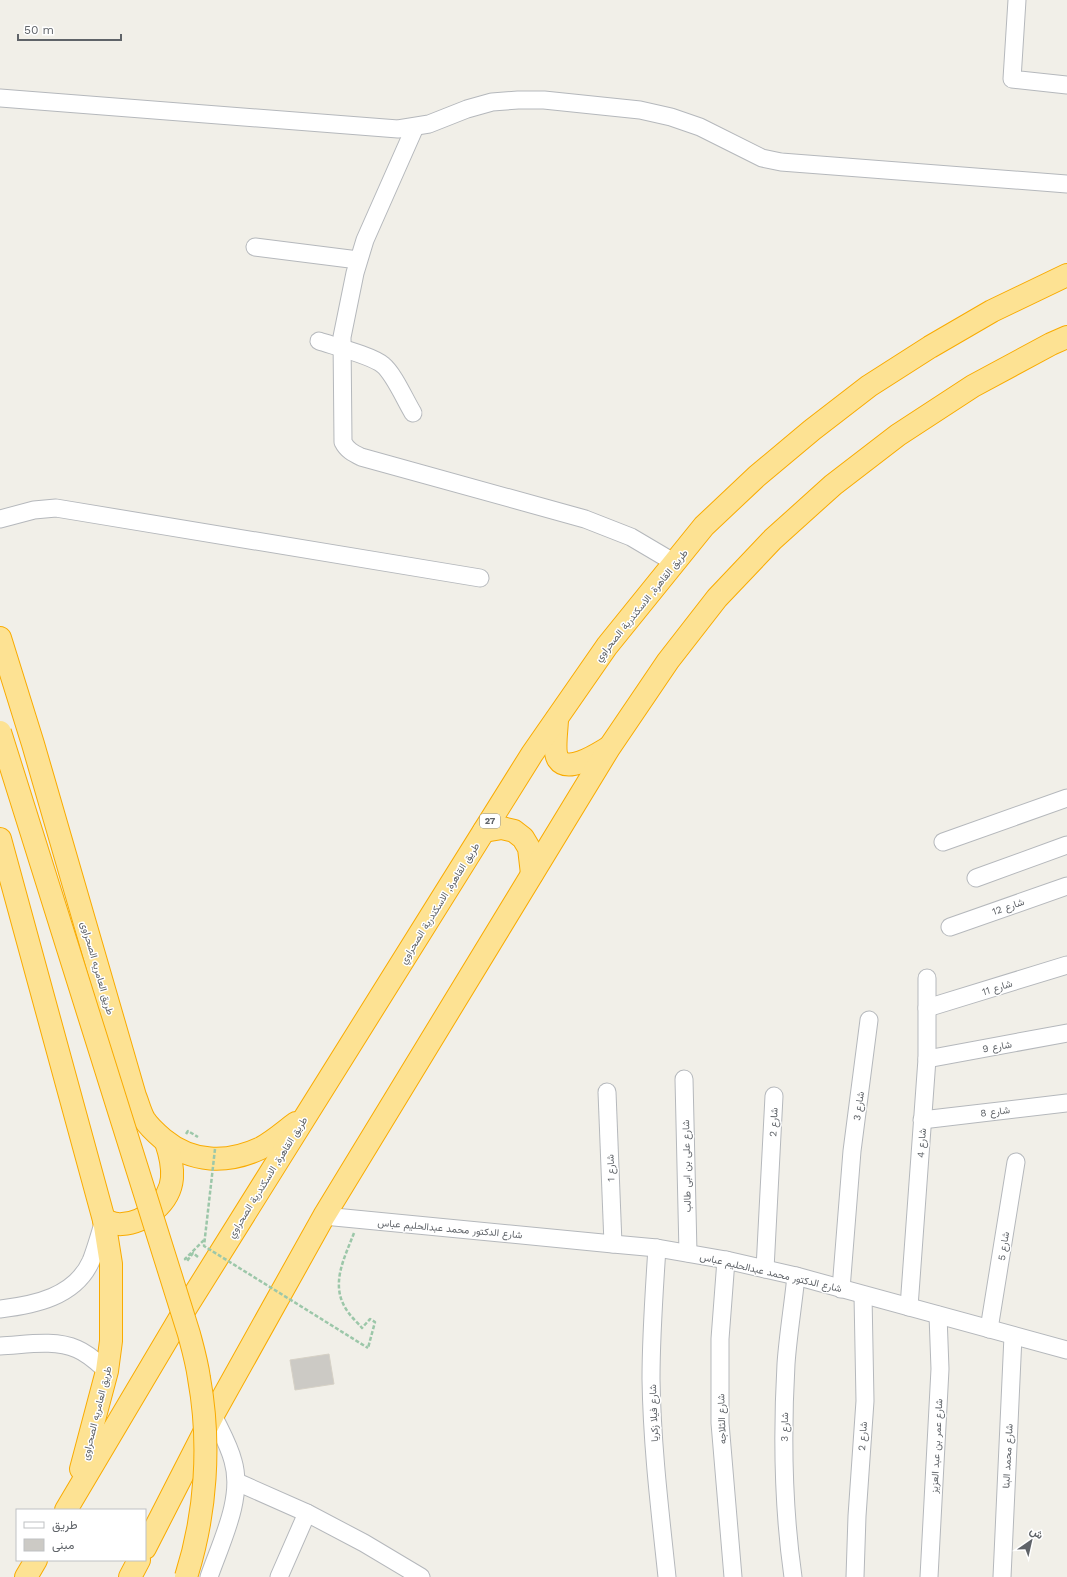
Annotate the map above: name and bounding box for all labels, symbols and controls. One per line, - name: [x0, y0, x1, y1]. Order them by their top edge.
- scale bar: [18, 16, 121, 42]
- text: 50 m: [24, 23, 54, 37]
- street label: طريق القاهرة, الاسكندرية الصحراوي: [593, 547, 693, 665]
- road number: 27: [480, 814, 500, 828]
- street label: طريق القاهرة, الاسكندرية الصحراوي: [398, 840, 484, 967]
- street label: شارع 12: [991, 896, 1026, 918]
- street label: طريق العامريه الصحراوى: [78, 920, 116, 1017]
- street label: شارع 11: [981, 978, 1014, 998]
- street label: شارع 9: [982, 1038, 1013, 1055]
- street label: شارع 3: [851, 1091, 867, 1122]
- street label: شارع 8: [980, 1104, 1011, 1120]
- street label: شارع 2: [767, 1107, 781, 1137]
- street label: طريق القاهرة, الاسكندرية الصحراوي: [226, 1114, 312, 1241]
- street label: شارع على بن ابى طالب: [680, 1119, 694, 1212]
- street label: شارع 4: [915, 1128, 929, 1158]
- street label: شارع 1: [605, 1154, 617, 1182]
- street label: شارع الدكتور محمد عبدالحليم عباس: [377, 1217, 523, 1241]
- street label: شارع 5: [996, 1231, 1012, 1262]
- street label: شارع الدكتور محمد عبدالحليم عباس: [699, 1251, 843, 1295]
- street label: طريق العامريه الصحراوى: [79, 1364, 115, 1462]
- street label: شارع فيلا زكريا: [647, 1384, 661, 1442]
- street label: شارع الثلاجه: [715, 1393, 729, 1444]
- street label: شارع عمر بن عبد العزيز: [928, 1398, 945, 1495]
- street label: شارع 3: [779, 1412, 791, 1442]
- street label: شارع 2: [856, 1421, 870, 1451]
- street label: شارع محمد البنا: [1000, 1423, 1016, 1489]
- legend: [16, 1509, 146, 1561]
- text: طريق: [52, 1518, 78, 1533]
- north arrow: [1011, 1521, 1051, 1561]
- text: ش: [1027, 1524, 1045, 1542]
- text: مبنى: [52, 1538, 74, 1553]

